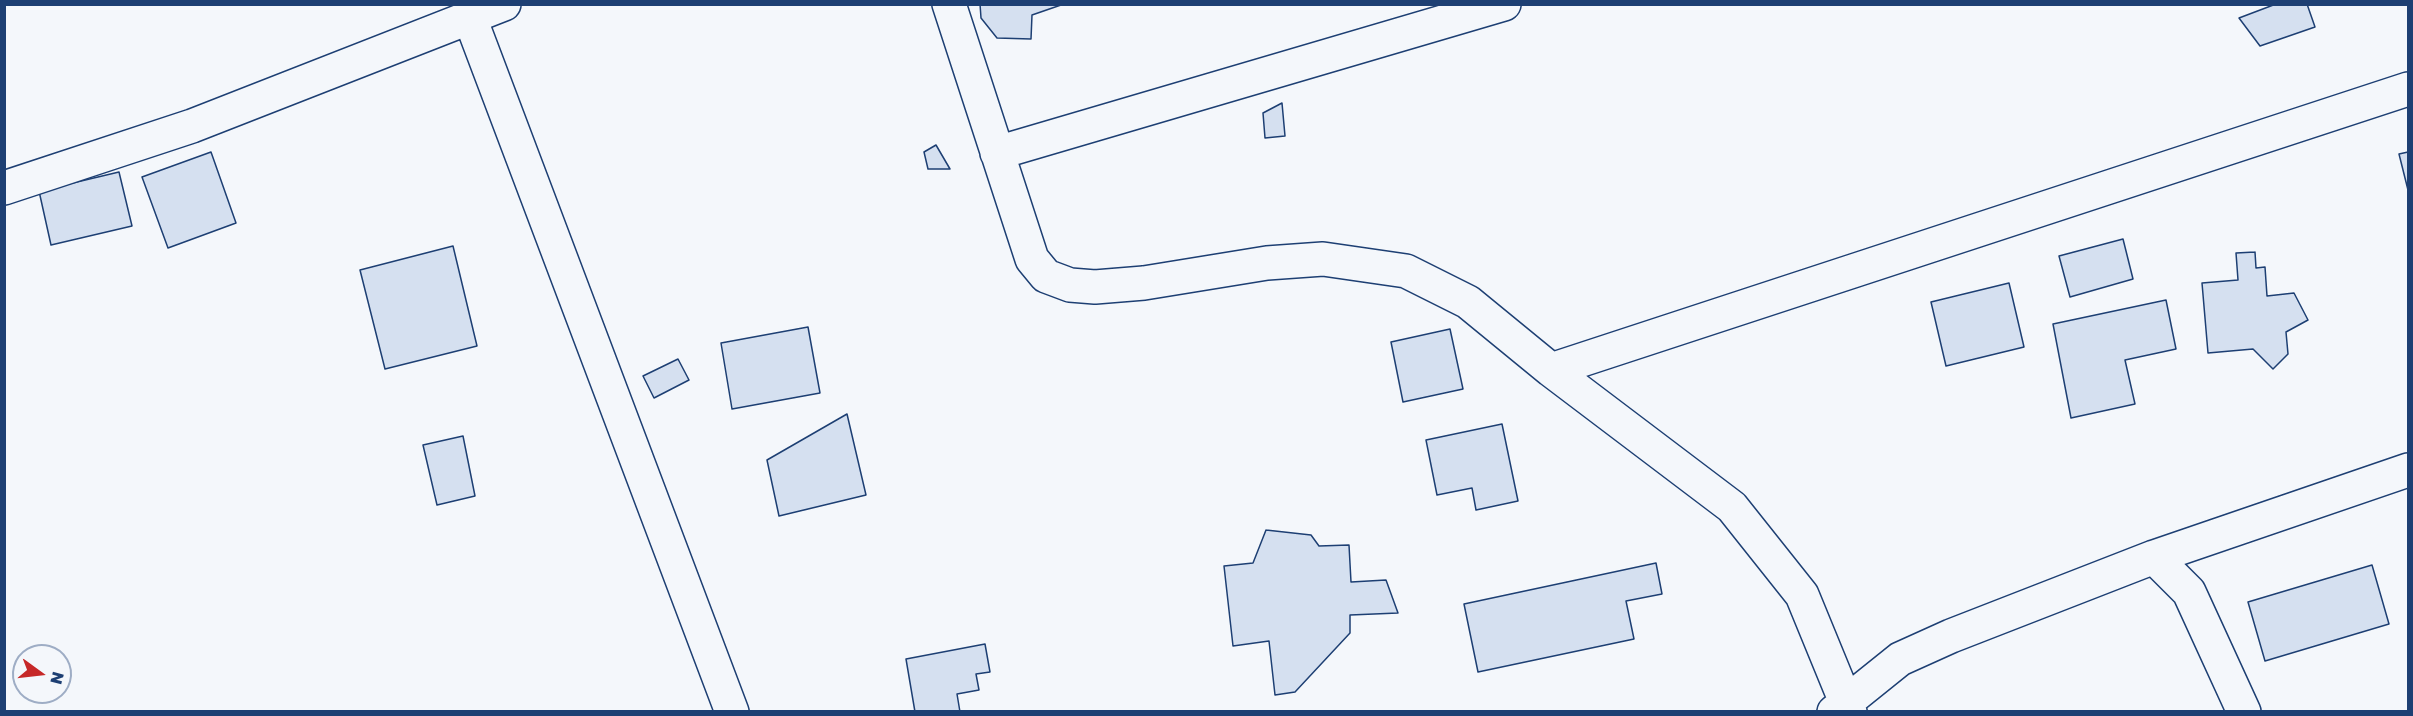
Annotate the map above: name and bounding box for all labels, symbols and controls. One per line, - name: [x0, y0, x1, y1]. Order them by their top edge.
- north arrow: [12, 644, 72, 704]
- text: N: [46, 670, 69, 687]

